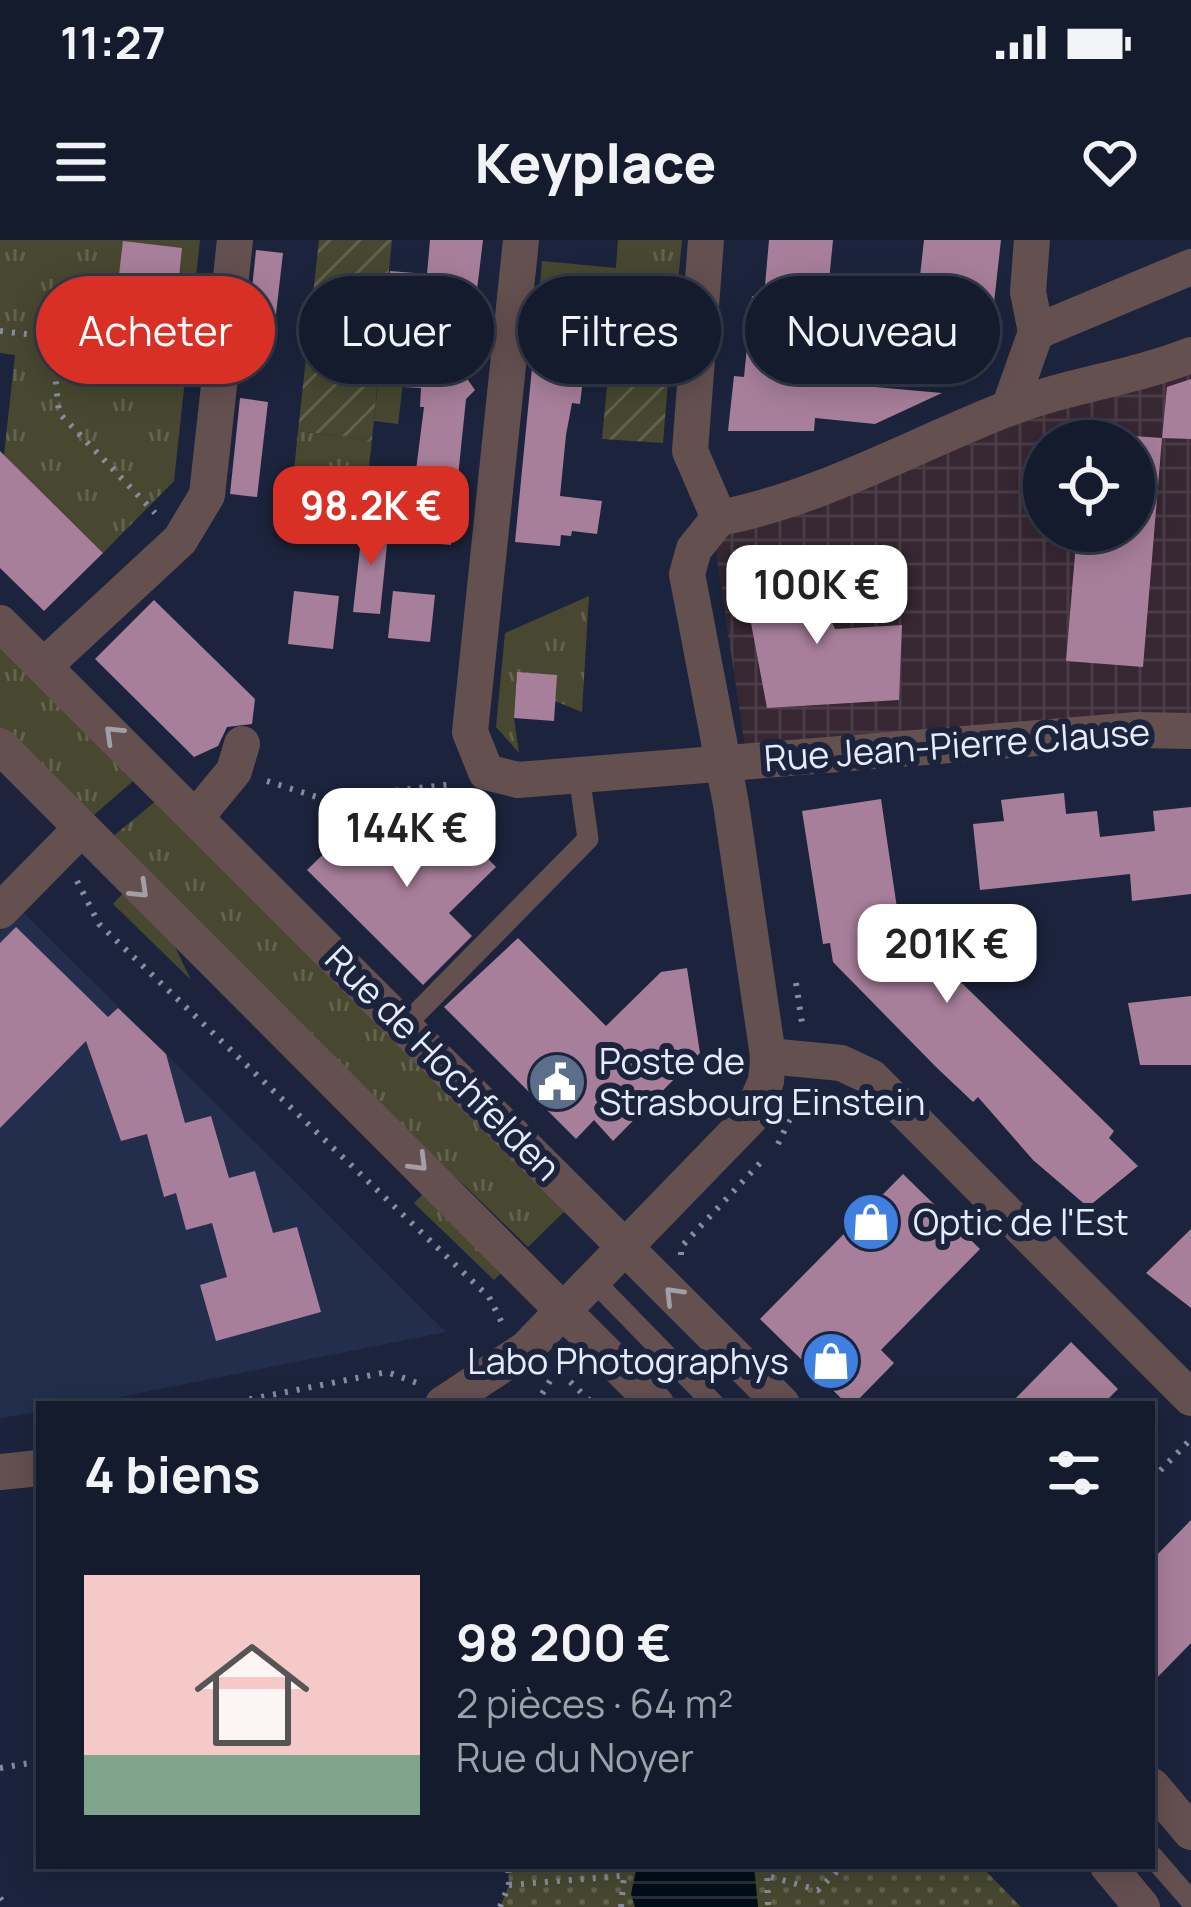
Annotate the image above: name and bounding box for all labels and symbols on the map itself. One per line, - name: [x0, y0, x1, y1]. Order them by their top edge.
- pin: 98.2K €: [260, 466, 482, 568]
- pin: 100K €: [719, 545, 915, 647]
- street label: Rue Jean-Pierre Clause: [762, 707, 1152, 782]
- one-way arrow: [105, 726, 127, 748]
- pin: 144K €: [309, 788, 505, 890]
- one-way arrow: [126, 876, 148, 898]
- pin: 201K €: [849, 904, 1045, 1006]
- street label: Rue de Hochfelden: [315, 934, 572, 1191]
- place label: Poste de Strasbourg Einstein: [599, 1036, 925, 1126]
- public building icon: Poste de Strasbourg Einstein: [526, 1051, 588, 1113]
- one-way arrow: [404, 1149, 426, 1171]
- shop icon: Optic de l'Est: [840, 1191, 902, 1253]
- place label: Optic de l'Est: [913, 1197, 1129, 1246]
- one-way arrow: [666, 1287, 688, 1309]
- shop icon: Labo Photographys: [800, 1330, 862, 1392]
- place label: Labo Photographys: [467, 1336, 789, 1385]

